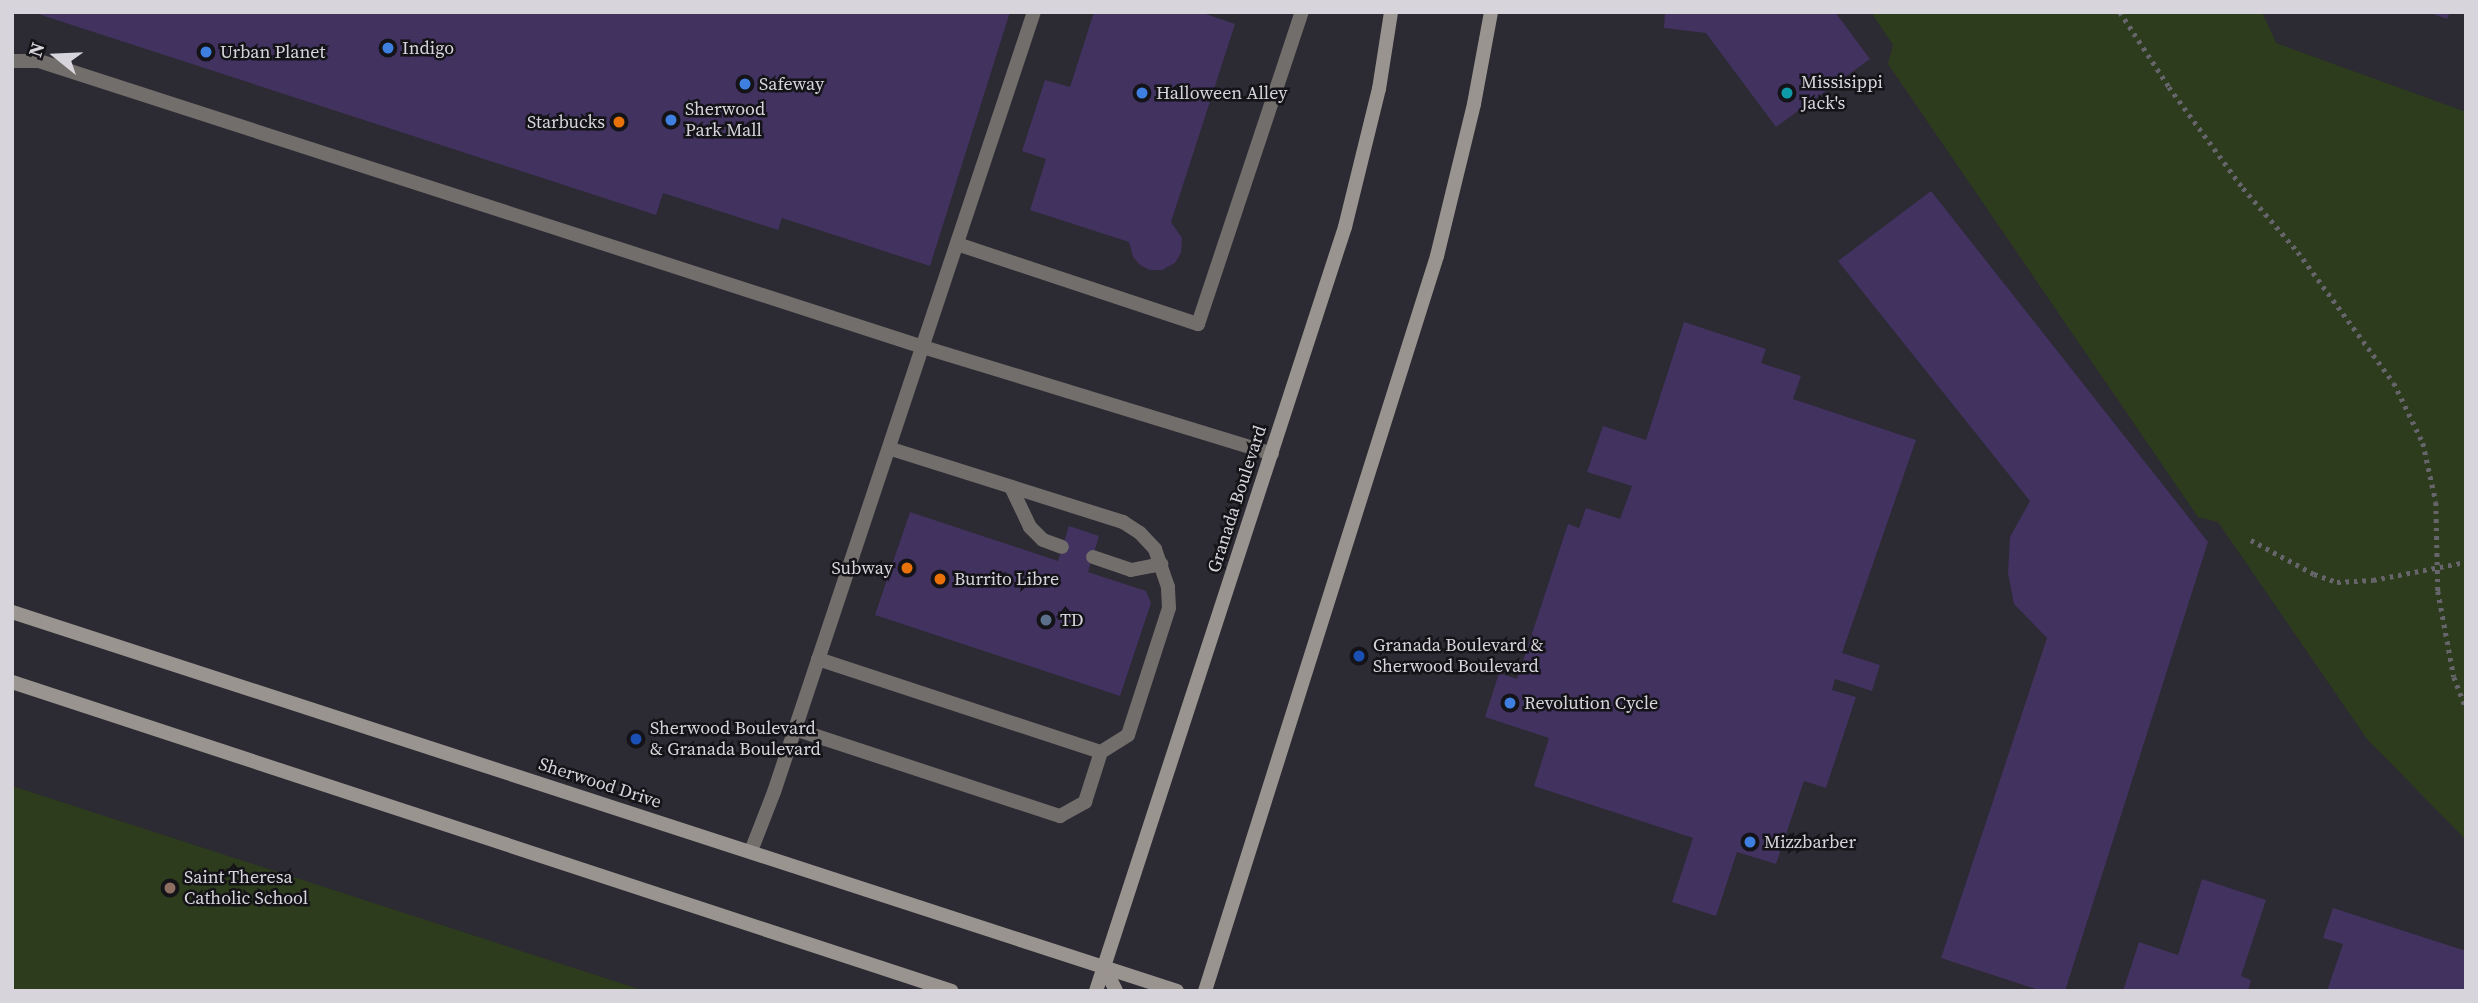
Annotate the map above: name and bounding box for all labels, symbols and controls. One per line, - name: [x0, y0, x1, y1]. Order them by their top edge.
- north arrow: [21, 21, 91, 91]
- place label: Indigo: [402, 37, 454, 59]
- text: N: [22, 39, 51, 60]
- marker: Indigo: [380, 40, 396, 56]
- place label: Urban Planet: [220, 41, 325, 63]
- marker: Urban Planet: [198, 44, 214, 60]
- place label: Missisippi Jack's: [1801, 72, 1883, 114]
- place label: Safeway: [759, 73, 824, 95]
- marker: Safeway: [737, 76, 753, 92]
- place label: Halloween Alley: [1156, 82, 1287, 104]
- marker: Halloween Alley: [1134, 85, 1150, 101]
- marker: Missisippi Jack's: [1779, 85, 1795, 101]
- place label: Sherwood Park Mall: [685, 99, 765, 142]
- place label: Starbucks: [527, 111, 605, 133]
- marker: Sherwood Park Mall: [663, 112, 679, 128]
- marker: Starbucks: [611, 114, 627, 130]
- street label: Granada Boulevard: [1203, 423, 1271, 575]
- place label: Subway: [831, 557, 893, 579]
- marker: Subway: [899, 560, 915, 576]
- place label: Burrito Libre: [954, 568, 1059, 590]
- marker: Burrito Libre: [932, 571, 948, 587]
- place label: TD: [1060, 609, 1084, 631]
- marker: TD: [1038, 612, 1054, 628]
- place label: Granada Boulevard & Sherwood Boulevard: [1373, 635, 1544, 678]
- marker: Granada Boulevard & Sherwood Boulevard: [1351, 648, 1367, 664]
- place label: Revolution Cycle: [1524, 692, 1658, 714]
- marker: Revolution Cycle: [1502, 695, 1518, 711]
- place label: Sherwood Boulevard & Granada Boulevard: [650, 718, 821, 760]
- marker: Sherwood Boulevard & Granada Boulevard: [628, 731, 644, 747]
- street label: Sherwood Drive: [536, 753, 664, 813]
- place label: Mizzbarber: [1764, 831, 1856, 853]
- marker: Mizzbarber: [1742, 834, 1758, 850]
- place label: Saint Theresa Catholic School: [184, 867, 308, 910]
- marker: Saint Theresa Catholic School: [162, 880, 178, 896]

